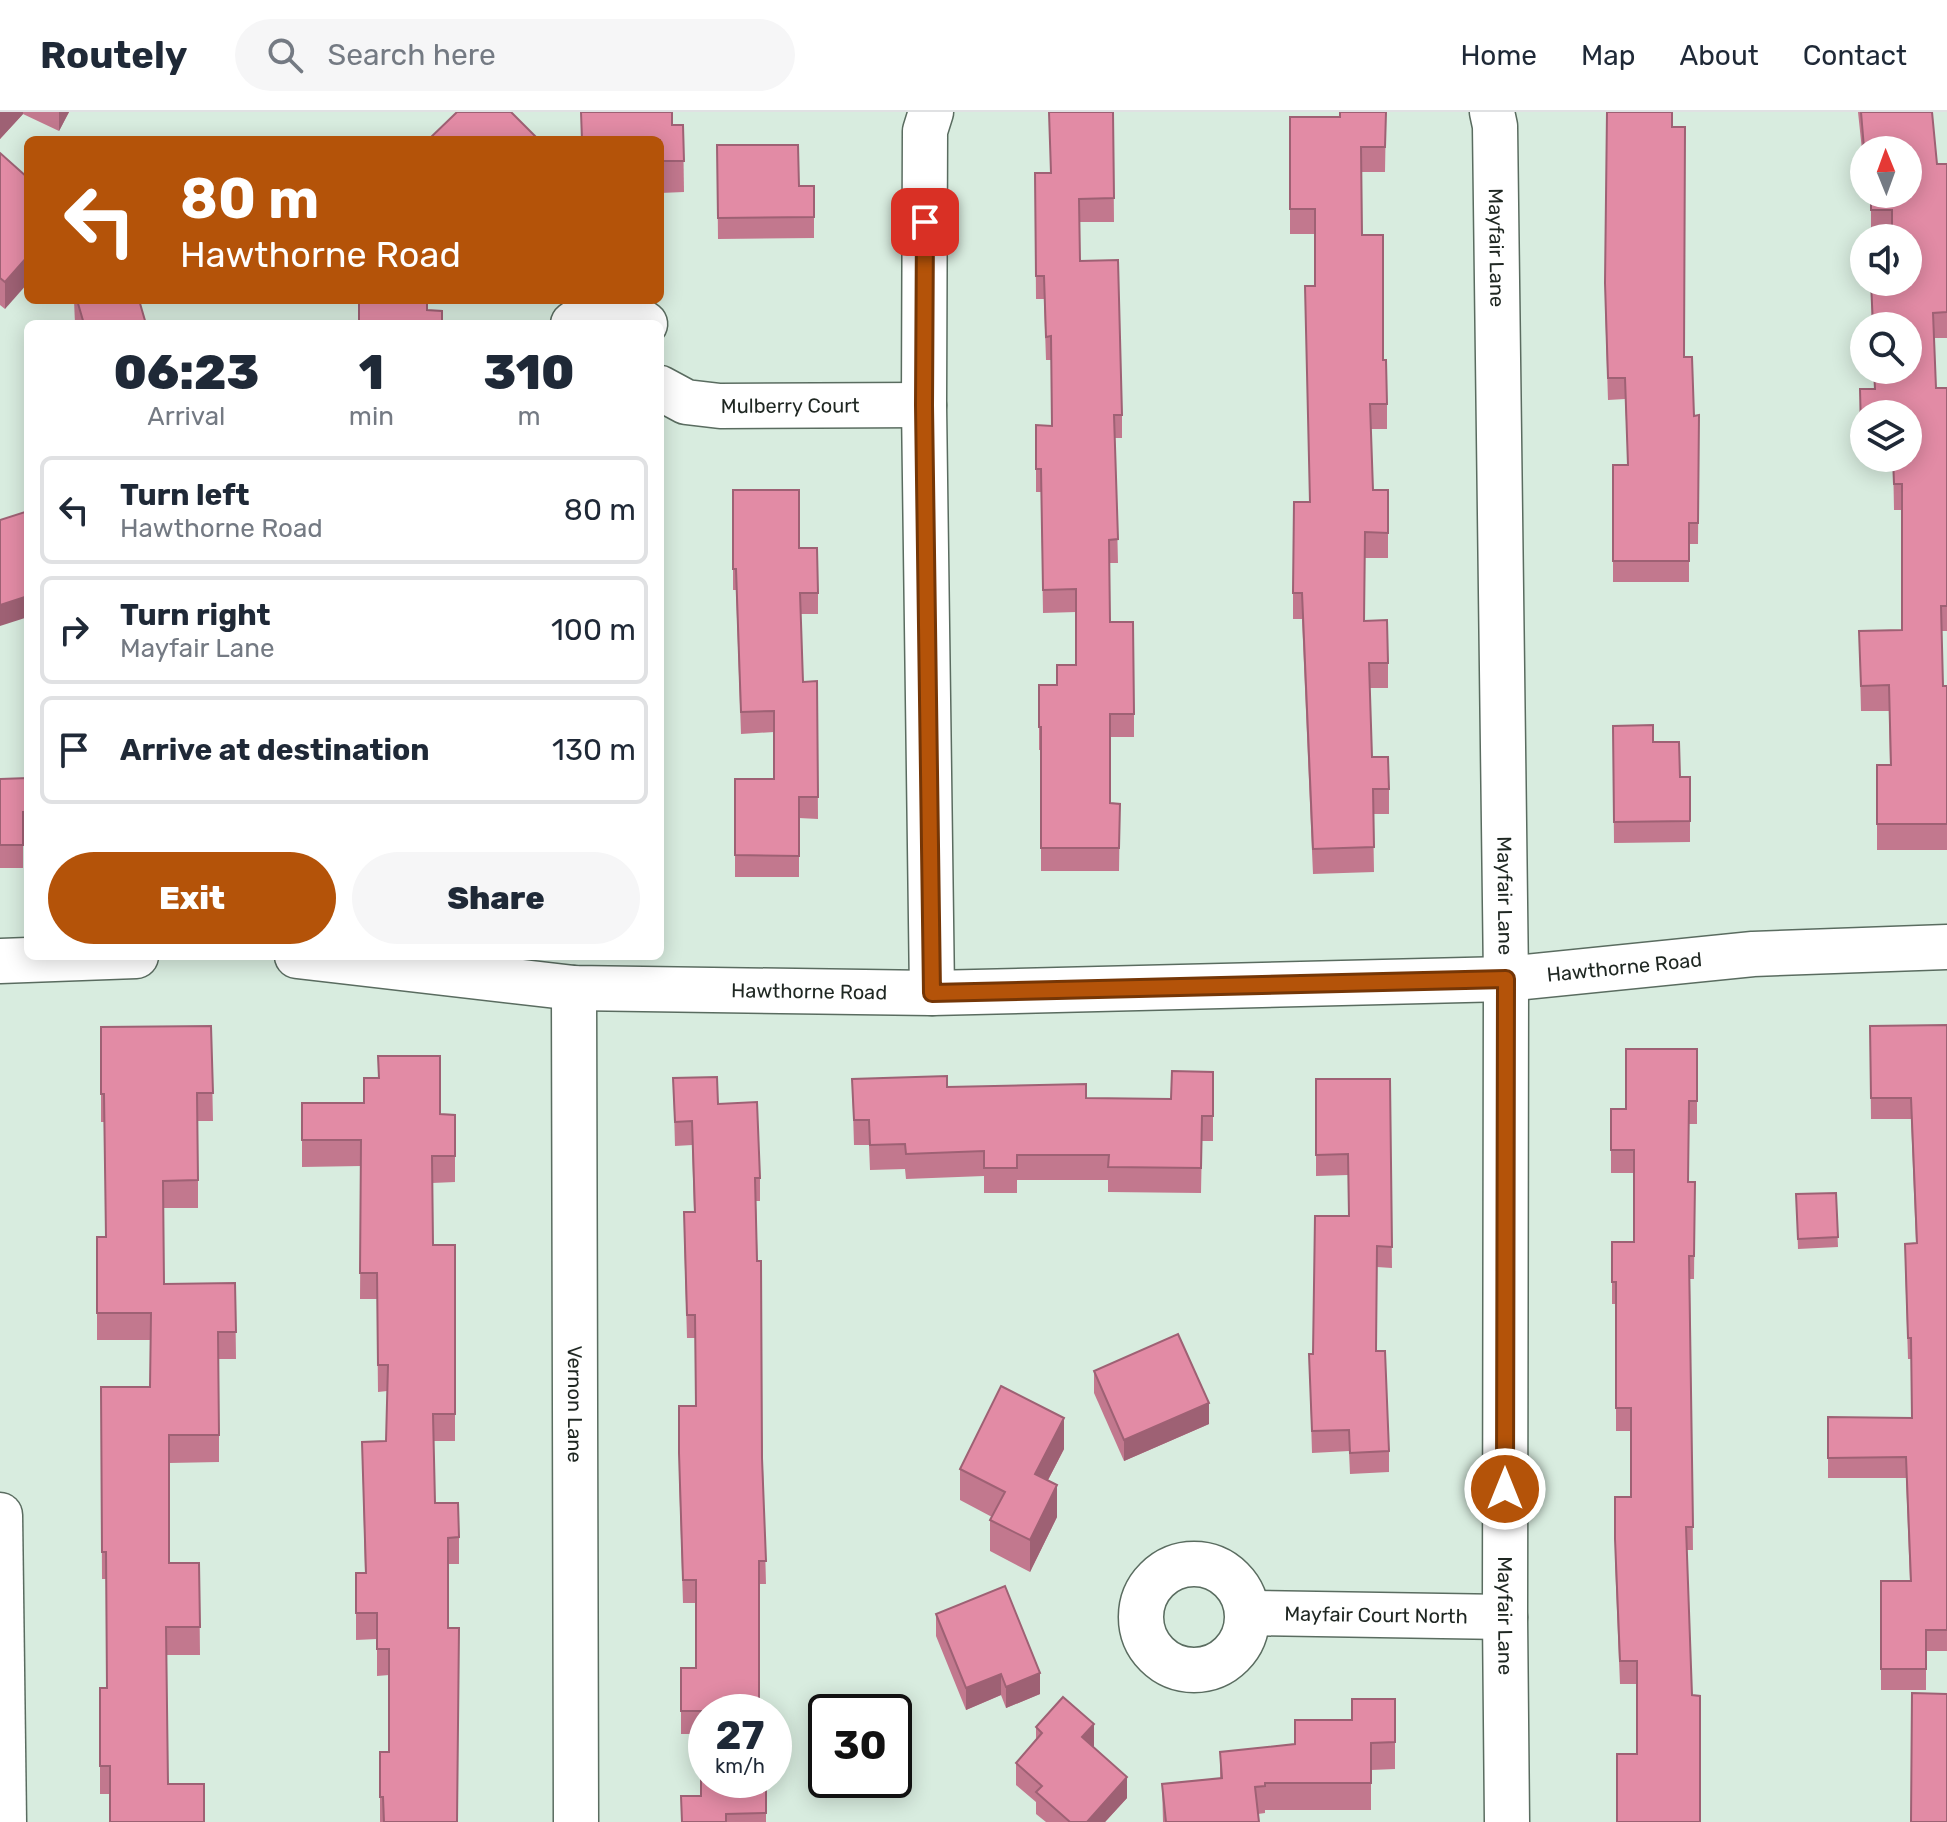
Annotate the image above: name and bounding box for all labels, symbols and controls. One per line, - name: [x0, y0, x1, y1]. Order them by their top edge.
- search box: [235, 19, 795, 91]
- text: Routely: [40, 32, 187, 78]
- icon: search: [263, 33, 307, 77]
- text: Search here: [327, 37, 496, 73]
- text: Home: [1460, 39, 1537, 72]
- text: Map: [1581, 39, 1635, 72]
- text: About: [1679, 39, 1759, 72]
- text: Contact: [1803, 39, 1907, 72]
- north arrow: [1850, 136, 1922, 208]
- map controls: [1850, 136, 1922, 472]
- text: 80 m: [180, 166, 319, 232]
- icon: left: [48, 168, 152, 272]
- pin: [891, 188, 959, 256]
- street label: Mayfair Lane: [1484, 188, 1509, 307]
- icon: arrive: [903, 200, 947, 244]
- button: sound: [1850, 224, 1922, 296]
- text: Hawthorne Road: [180, 233, 461, 276]
- button: search: [1850, 312, 1922, 384]
- text: 06:23: [113, 344, 259, 401]
- text: 1: [359, 344, 384, 401]
- text: 310: [483, 344, 575, 401]
- street label: Mulberry Court: [721, 393, 860, 418]
- button: layers: [1850, 400, 1922, 472]
- text: Arrival: [147, 401, 225, 432]
- text: min: [349, 401, 394, 432]
- text: m: [517, 401, 541, 432]
- text: Turn left: [120, 477, 250, 513]
- icon: left: [52, 488, 96, 532]
- text: 80 m: [564, 492, 636, 528]
- text: Hawthorne Road: [120, 513, 323, 544]
- text: Turn right: [120, 597, 271, 633]
- icon: right: [52, 608, 96, 652]
- text: 100 m: [551, 612, 636, 648]
- text: Mayfair Lane: [120, 633, 274, 664]
- icon: arrive: [52, 728, 96, 772]
- text: Arrive at destination: [120, 732, 430, 768]
- text: 130 m: [552, 732, 636, 768]
- street label: Mayfair Lane: [1492, 836, 1518, 955]
- button: Exit: [48, 852, 336, 944]
- button: Share: [352, 852, 640, 944]
- street label: Hawthorne Road: [1545, 947, 1703, 987]
- street label: Hawthorne Road: [731, 978, 887, 1004]
- street label: Vernon Lane: [563, 1345, 587, 1463]
- position arrow: [1463, 1447, 1547, 1531]
- street label: Mayfair Lane: [1493, 1556, 1518, 1675]
- street label: Mayfair Court North: [1284, 1602, 1468, 1628]
- speed limit sign: 30: [808, 1694, 912, 1798]
- text: 27: [716, 1712, 764, 1759]
- text: km/h: [715, 1754, 765, 1778]

